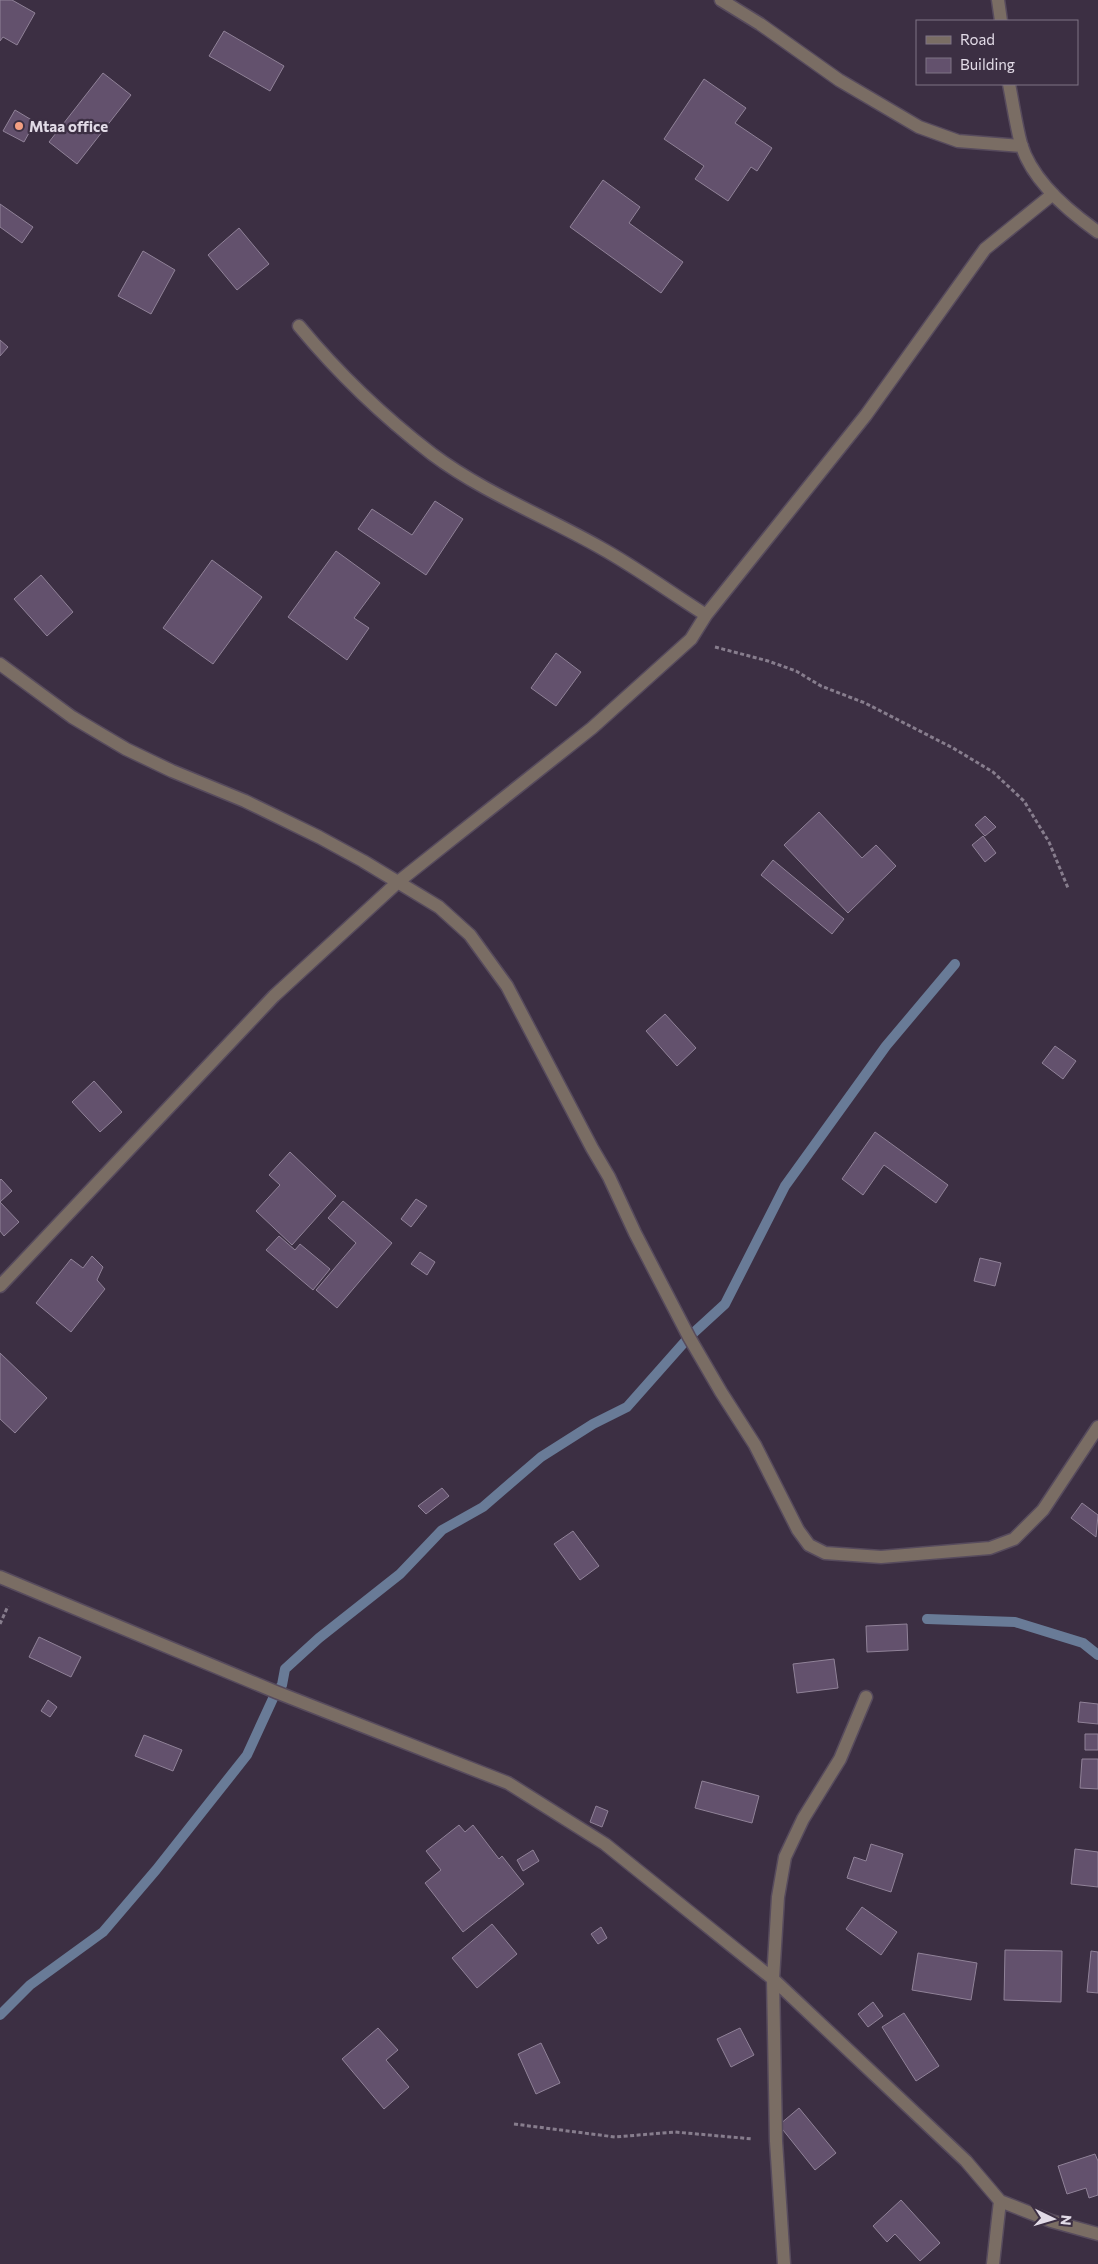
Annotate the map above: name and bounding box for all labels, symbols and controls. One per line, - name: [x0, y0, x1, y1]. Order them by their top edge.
- legend: [916, 20, 1078, 85]
- text: Road: [960, 30, 995, 48]
- text: Building: [960, 55, 1015, 73]
- place label: Mtaa office: [29, 117, 108, 135]
- marker: Mtaa office: [13, 120, 25, 132]
- north arrow: [1028, 2194, 1078, 2244]
- text: N: [1058, 2214, 1075, 2226]

